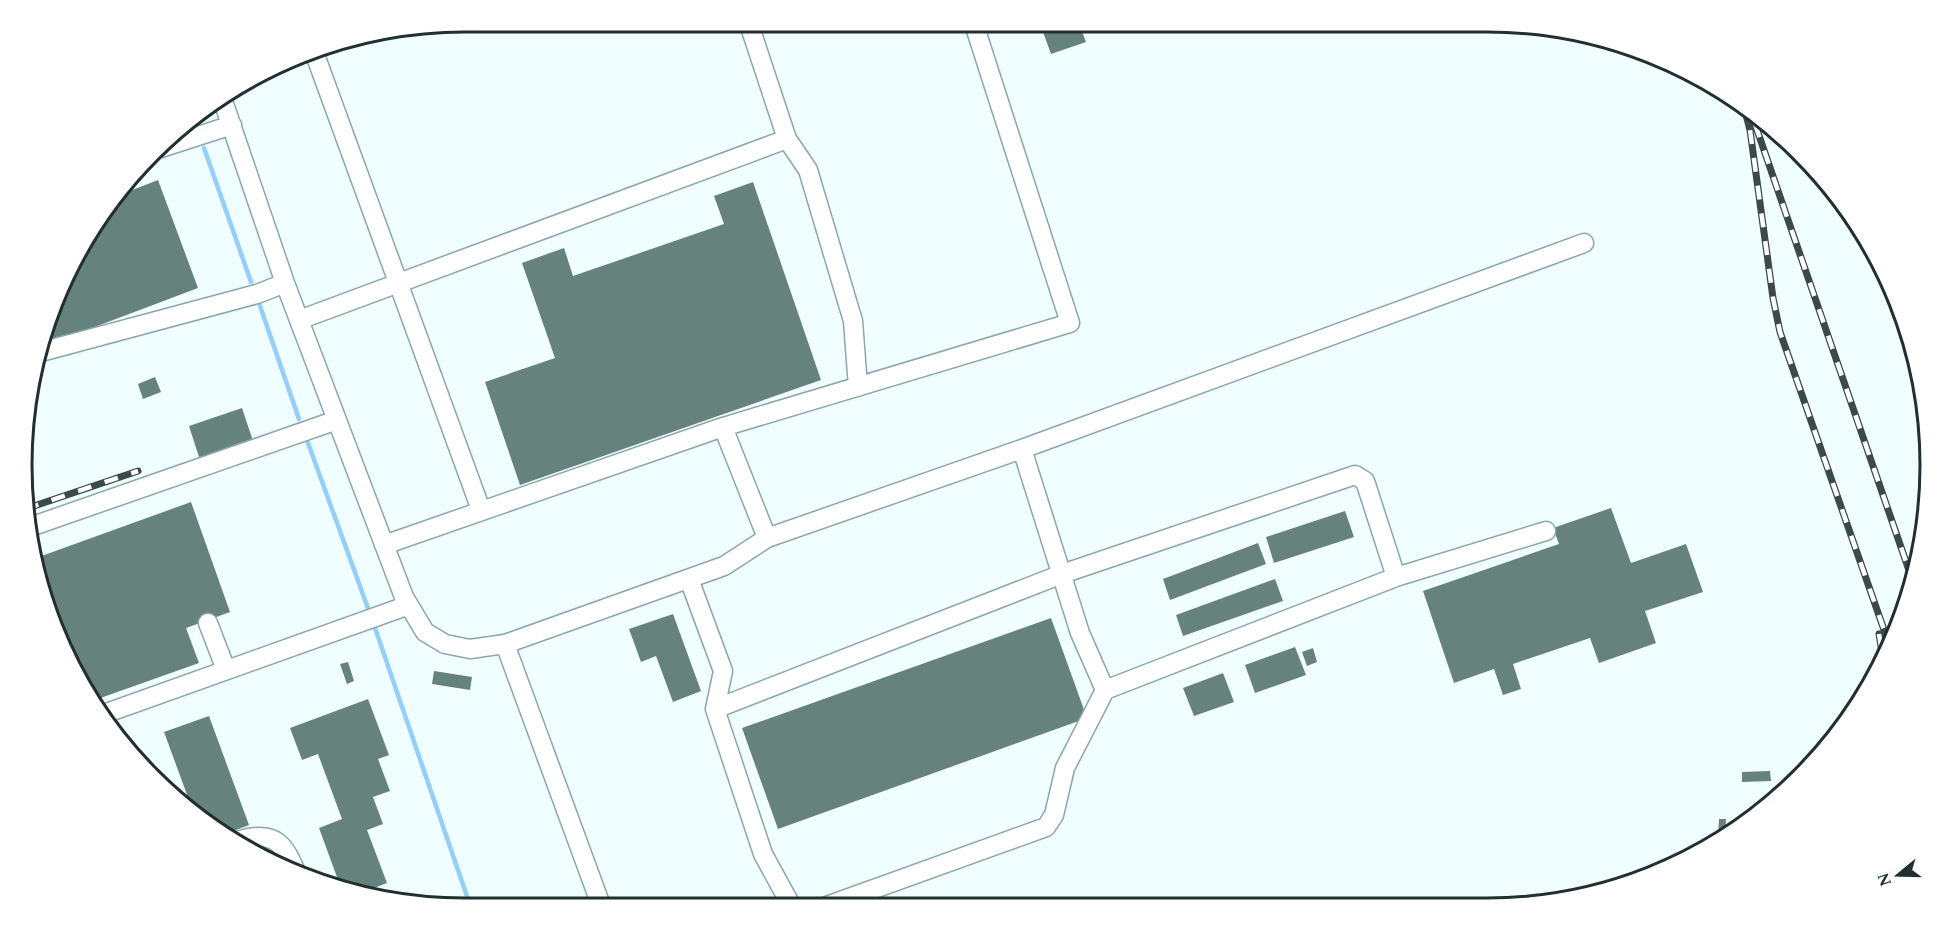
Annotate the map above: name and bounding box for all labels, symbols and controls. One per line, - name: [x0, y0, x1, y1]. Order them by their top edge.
- north arrow: [1868, 845, 1928, 905]
- text: N: [1871, 869, 1898, 890]

